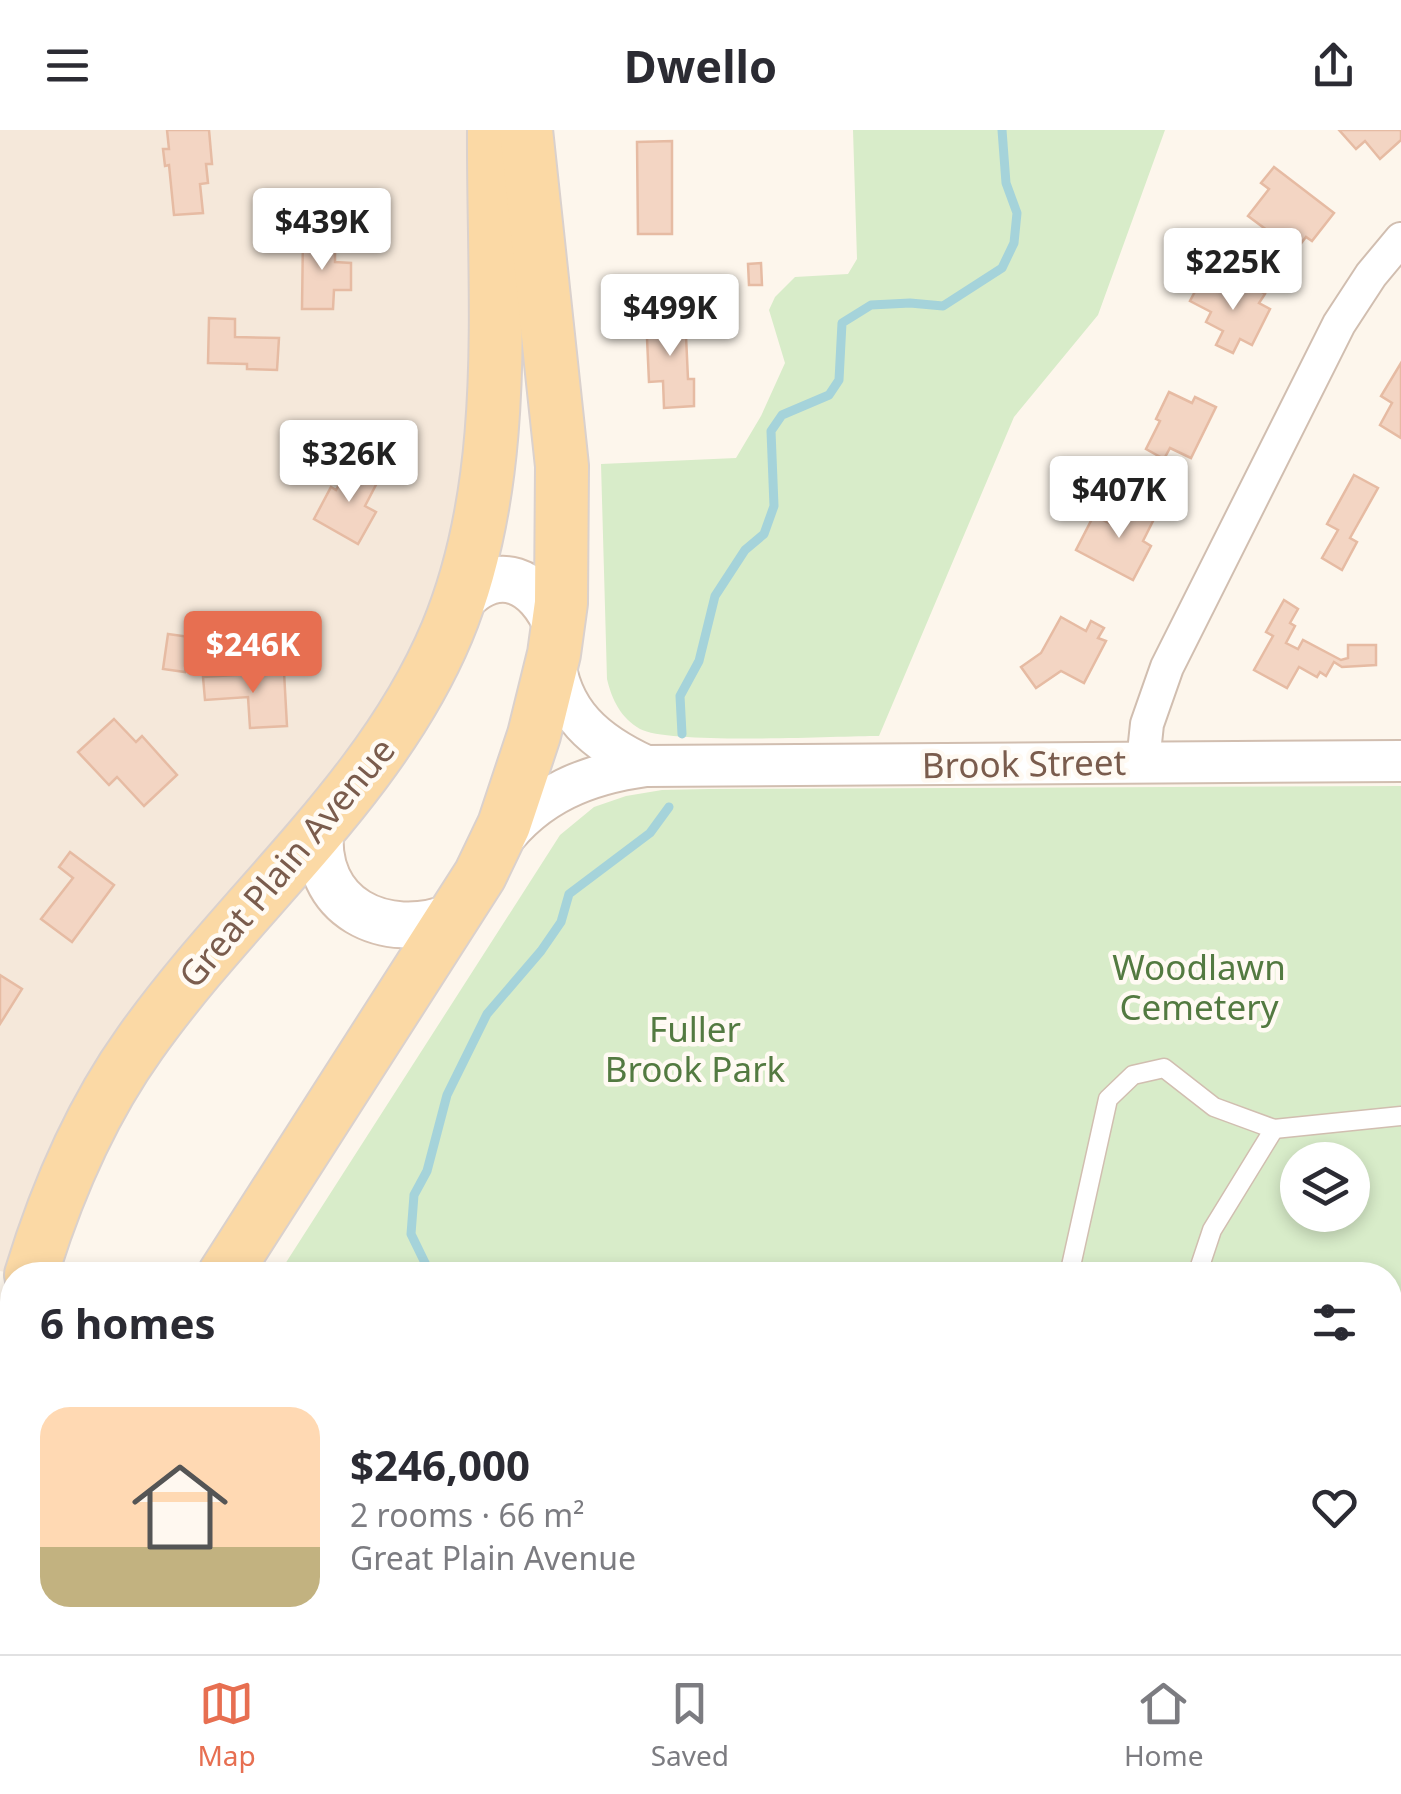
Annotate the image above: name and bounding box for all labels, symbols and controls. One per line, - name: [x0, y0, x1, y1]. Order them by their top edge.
- text: Dwello: [624, 35, 777, 96]
- icon: menu: [40, 38, 95, 93]
- icon: share: [1306, 38, 1361, 93]
- pin: $439K: [252, 188, 392, 273]
- text: $439K: [275, 199, 369, 242]
- pin: $225K: [1163, 228, 1303, 313]
- text: $225K: [1186, 239, 1280, 282]
- pin: $499K: [600, 274, 740, 359]
- text: $499K: [623, 285, 717, 328]
- pin: $326K: [279, 420, 419, 505]
- text: $326K: [302, 431, 396, 474]
- pin: $407K: [1049, 456, 1189, 541]
- text: $407K: [1072, 467, 1166, 510]
- pin: $246K: [183, 611, 323, 696]
- text: $246K: [206, 622, 300, 665]
- street label: Great Plain Avenue: [167, 727, 405, 997]
- street label: Brook Street: [921, 738, 1127, 788]
- park label: Woodlawn Cemetery: [1112, 943, 1286, 1030]
- park label: Fuller Brook Park: [605, 1005, 786, 1092]
- map controls: [1280, 1142, 1370, 1232]
- button: layers: [1280, 1142, 1370, 1232]
- text: 6 homes: [40, 1294, 216, 1351]
- icon: filters: [1307, 1295, 1362, 1350]
- text: $246,000: [350, 1436, 530, 1493]
- icon: home: [120, 1447, 240, 1567]
- icon: heart: [1307, 1480, 1362, 1535]
- text: 2 rooms · 66 m²: [350, 1493, 584, 1536]
- text: Great Plain Avenue: [350, 1536, 636, 1579]
- tab: Map: [197, 1676, 256, 1774]
- tab: Saved: [651, 1676, 729, 1774]
- tab: Home: [1124, 1676, 1204, 1774]

